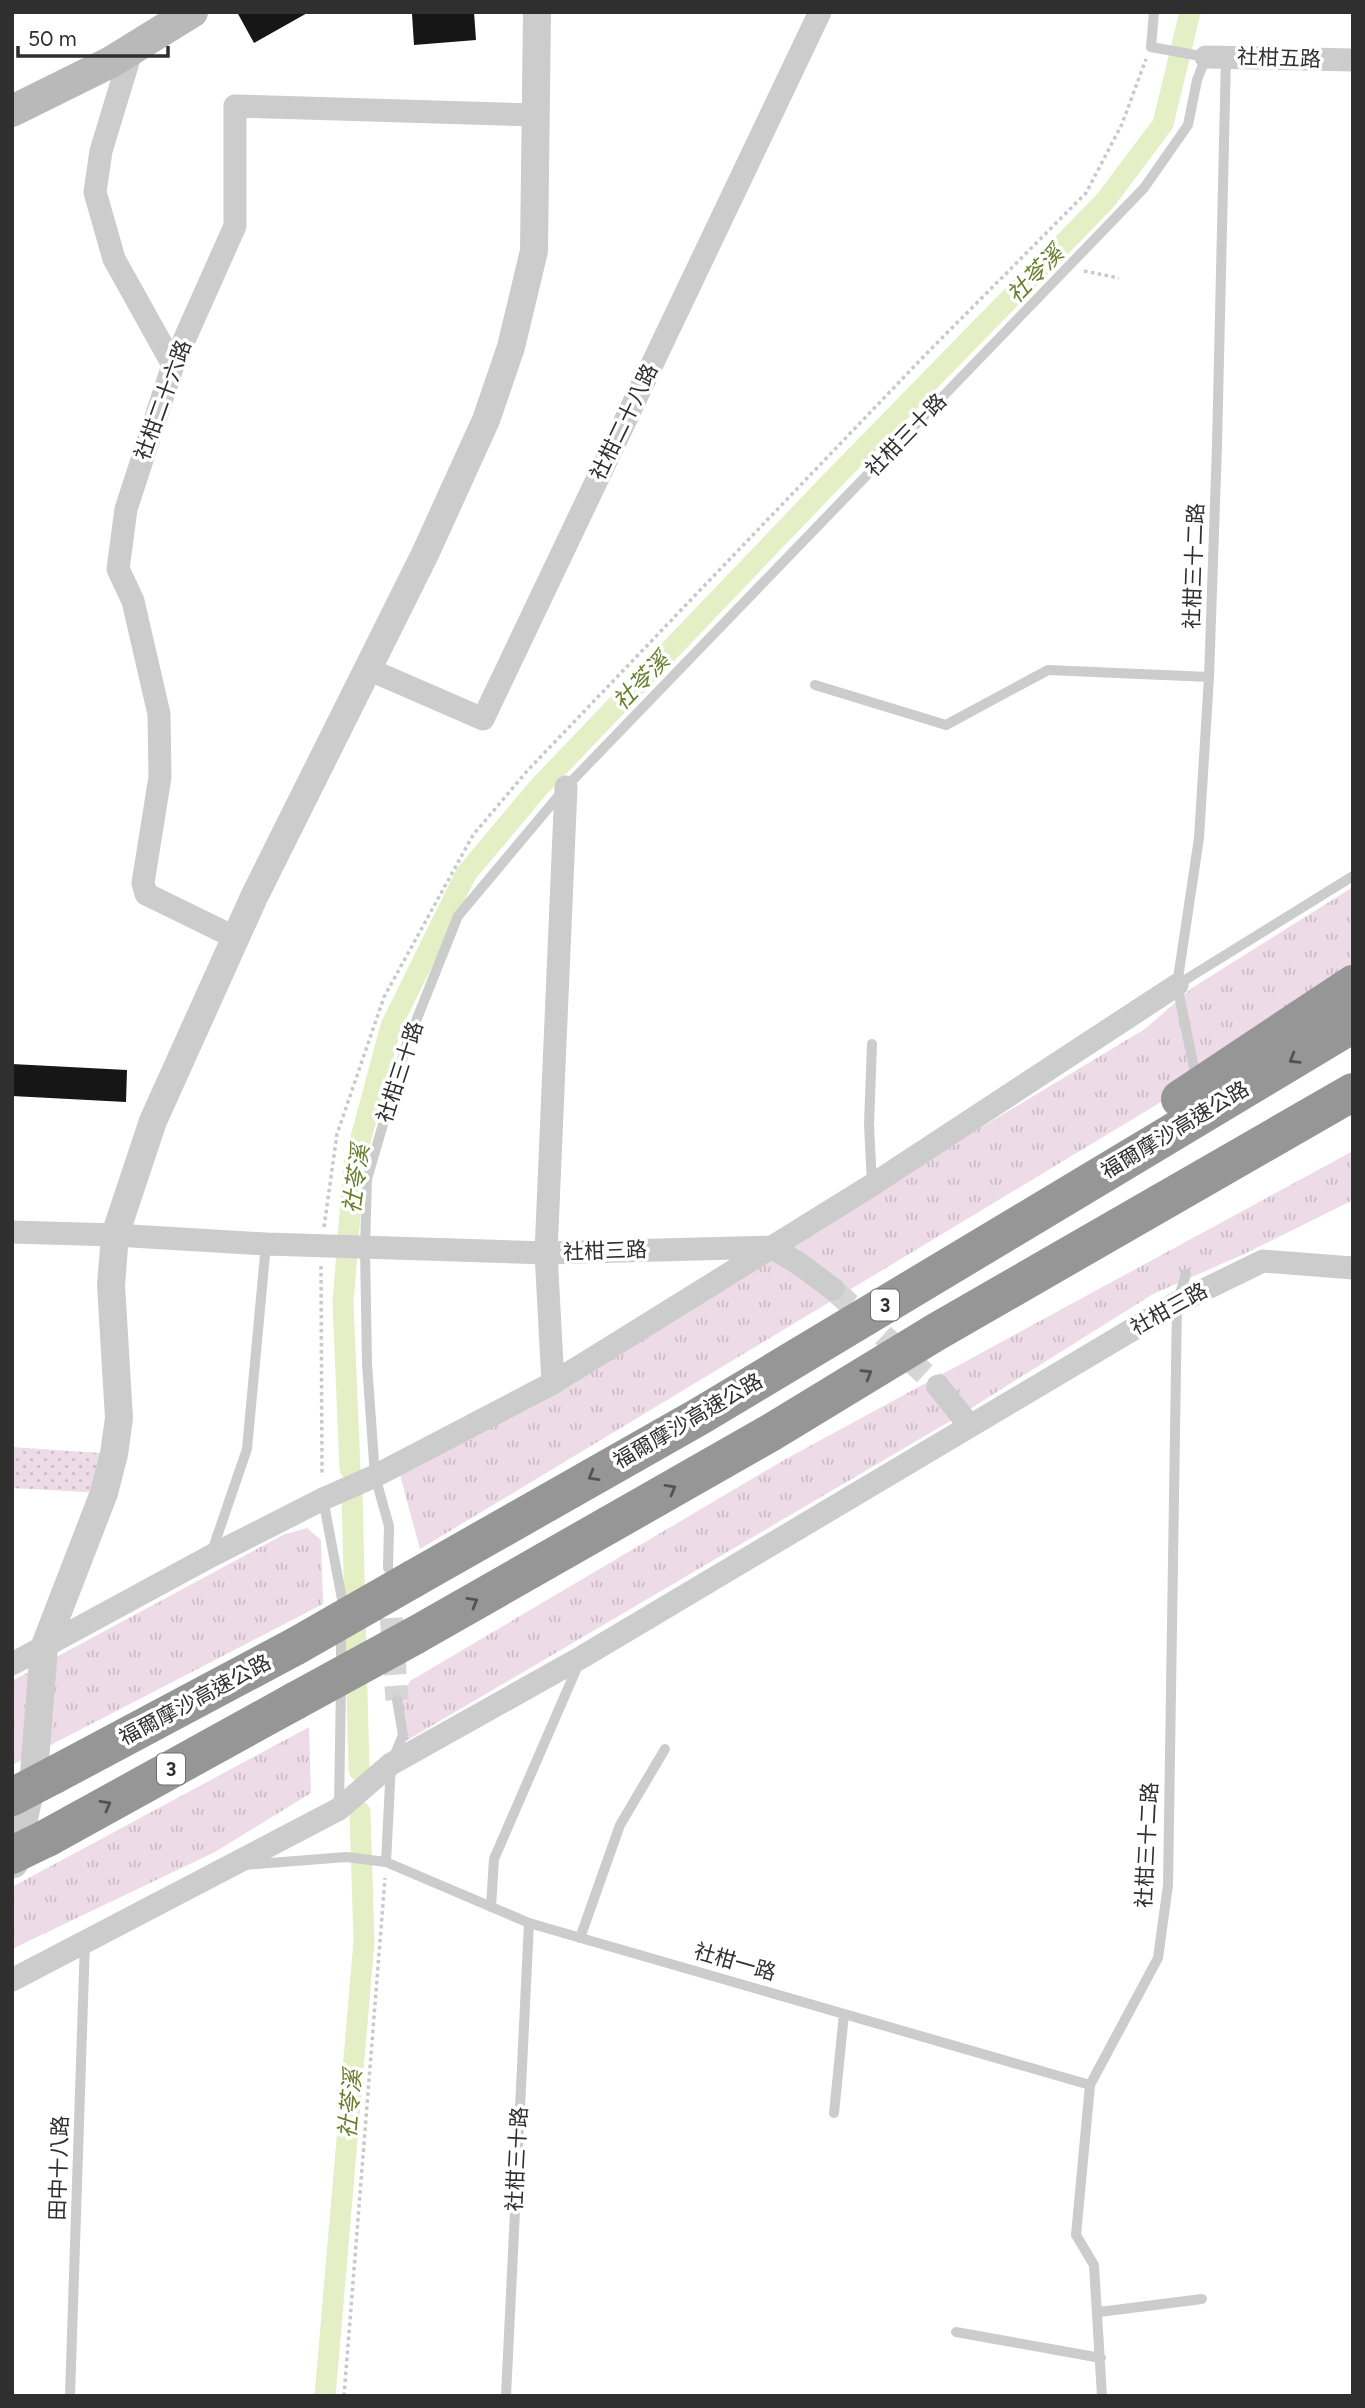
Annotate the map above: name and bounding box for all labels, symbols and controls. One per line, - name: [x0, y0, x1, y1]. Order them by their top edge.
- scale bar: [18, 14, 168, 58]
- text: 50 m: [28, 26, 77, 51]
- street label: 社柑五路: [1237, 44, 1321, 71]
- water label: 社苓溪: [1001, 237, 1071, 309]
- street label: 社柑二十六路: [129, 336, 196, 463]
- street label: 社柑二十八路: [585, 360, 662, 484]
- street label: 社柑三十路: [860, 388, 951, 481]
- street label: 社柑三十二路: [1179, 503, 1208, 629]
- water label: 社苓溪: [607, 644, 677, 716]
- street label: 社柑三十路: [371, 1018, 428, 1126]
- one-way arrow: [1289, 1051, 1302, 1064]
- street label: 福爾摩沙高速公路: [1096, 1076, 1253, 1184]
- water label: 社苓溪: [337, 1140, 375, 1215]
- street label: 社柑三路: [563, 1237, 647, 1264]
- street label: 社柑三路: [1126, 1277, 1212, 1340]
- road number: 3: [871, 1289, 899, 1320]
- street label: 福爾摩沙高速公路: [609, 1368, 767, 1473]
- one-way arrow: [860, 1369, 873, 1382]
- one-way arrow: [588, 1468, 601, 1481]
- one-way arrow: [664, 1484, 676, 1497]
- one-way arrow: [466, 1597, 479, 1610]
- street label: 福爾摩沙高速公路: [115, 1649, 275, 1750]
- road number: 3: [157, 1754, 185, 1784]
- street label: 社柑三十二路: [1131, 1781, 1162, 1909]
- one-way arrow: [99, 1800, 112, 1813]
- street label: 社柑一路: [691, 1938, 779, 1985]
- water label: 社苓溪: [333, 2065, 367, 2140]
- street label: 社柑三十路: [501, 2106, 532, 2212]
- street label: 田中十八路: [44, 2115, 73, 2221]

